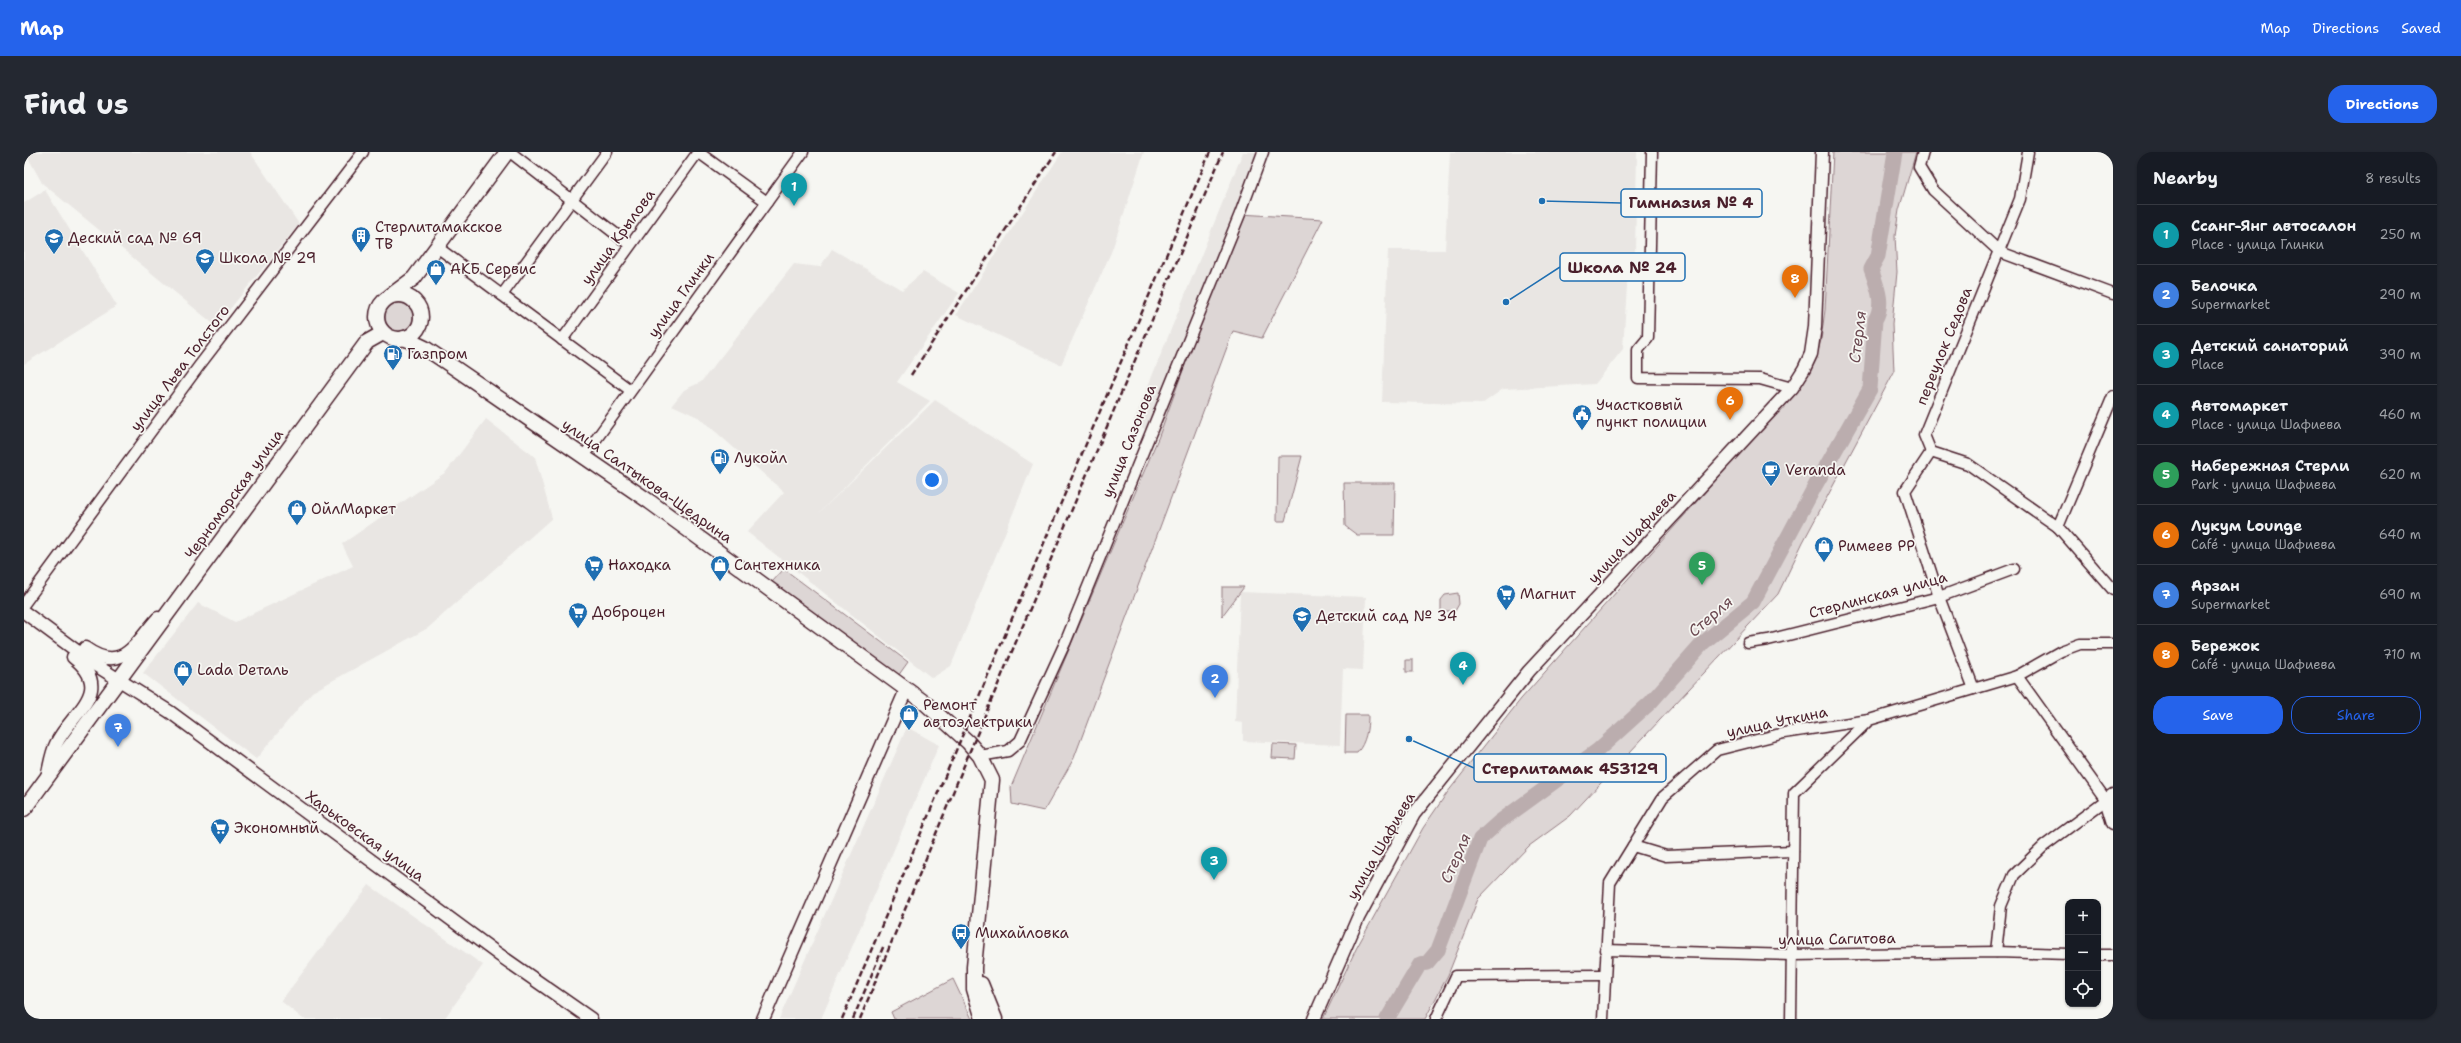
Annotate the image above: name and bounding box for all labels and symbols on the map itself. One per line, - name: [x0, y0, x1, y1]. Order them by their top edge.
- pin: 1: [781, 173, 807, 206]
- street label: улица Крылова: [577, 185, 660, 289]
- callout: Гимназия № 4: [1621, 189, 1762, 217]
- text: Гимназия № 4: [1628, 192, 1754, 213]
- place label: Стерлитамакское ТВ: [375, 217, 502, 254]
- building icon: Стерлитамакское ТВ: [350, 225, 372, 253]
- school or university icon: Деский сад № 69: [43, 227, 65, 255]
- place label: Деский сад № 69: [68, 228, 202, 248]
- school or university icon: Школа № 29: [194, 247, 216, 275]
- place label: Школа № 29: [219, 248, 316, 268]
- street label: улица Глинки: [643, 248, 719, 342]
- callout: Школа № 24: [1560, 253, 1685, 281]
- text: Школа № 24: [1567, 257, 1677, 278]
- shop icon: АКБ Сервис: [425, 258, 447, 286]
- place label: АКБ Сервис: [450, 259, 536, 279]
- pin: 8: [1782, 265, 1808, 298]
- street label: переулок Седова: [1911, 284, 1977, 408]
- street label: улица Льва Толстого: [126, 301, 234, 435]
- water label: Стерля: [1844, 309, 1871, 364]
- fuel station icon: Газпром: [382, 343, 404, 371]
- place label: Газпром: [407, 344, 468, 364]
- street label: улица Сазонова: [1097, 381, 1161, 501]
- pin: 6: [1717, 387, 1743, 420]
- place label: Участковый пункт полиции: [1596, 395, 1707, 432]
- public building icon: Участковый пункт полиции: [1571, 403, 1593, 431]
- street label: улица Салтыкова-Щедрина: [558, 414, 737, 548]
- street label: Черноморская улица: [180, 425, 288, 563]
- fuel station icon: Лукойл: [709, 447, 731, 475]
- place label: Лукойл: [734, 448, 788, 468]
- cafe icon: Veranda: [1760, 459, 1782, 487]
- place label: Veranda: [1785, 460, 1846, 480]
- your location: [922, 470, 942, 490]
- street label: улица Шафиева: [1584, 486, 1681, 588]
- shop icon: ОйлМаркет: [286, 498, 308, 526]
- place label: ОйлМаркет: [311, 499, 396, 519]
- shop icon: Римеев РР: [1813, 535, 1835, 563]
- place label: Римеев РР: [1838, 536, 1915, 556]
- pin: 5: [1689, 552, 1715, 585]
- supermarket icon: Находка: [583, 554, 605, 582]
- shop icon: Сантехника: [709, 554, 731, 582]
- place label: Находка: [608, 555, 672, 575]
- place label: Сантехника: [734, 555, 821, 575]
- street label: Стерлинская улица: [1807, 567, 1950, 623]
- supermarket icon: Магнит: [1495, 583, 1517, 611]
- place label: Магнит: [1520, 584, 1576, 604]
- water label: Стерля: [1684, 591, 1737, 642]
- supermarket icon: Доброцен: [567, 601, 589, 629]
- place label: Доброцен: [592, 602, 665, 622]
- school or university icon: Детский сад № 34: [1291, 605, 1313, 633]
- place label: Детский сад № 34: [1316, 606, 1457, 626]
- pin: 4: [1450, 652, 1476, 685]
- shop icon: Lada Dеталь: [172, 659, 194, 687]
- place label: Lada Dеталь: [197, 660, 289, 680]
- pin: 2: [1202, 665, 1228, 698]
- place label: Ремонт автоэлектрики: [923, 695, 1032, 732]
- street label: улица Уткина: [1725, 701, 1830, 742]
- shop icon: Ремонт автоэлектрики: [898, 703, 920, 731]
- pin: 7: [105, 714, 131, 747]
- callout: Стерлитамак 453129: [1474, 754, 1666, 782]
- text: Стерлитамак 453129: [1482, 758, 1658, 779]
- street label: Харьковская улица: [302, 786, 429, 886]
- street label: улица Шафиева: [1342, 788, 1420, 903]
- supermarket icon: Экономный: [209, 817, 231, 845]
- place label: Экономный: [234, 818, 320, 838]
- water label: Стерля: [1435, 830, 1476, 887]
- pin: 3: [1201, 847, 1227, 880]
- bus stop icon: Михайловка: [950, 922, 972, 950]
- place label: Михайловка: [975, 923, 1070, 943]
- street label: улица Сагитова: [1778, 928, 1897, 950]

